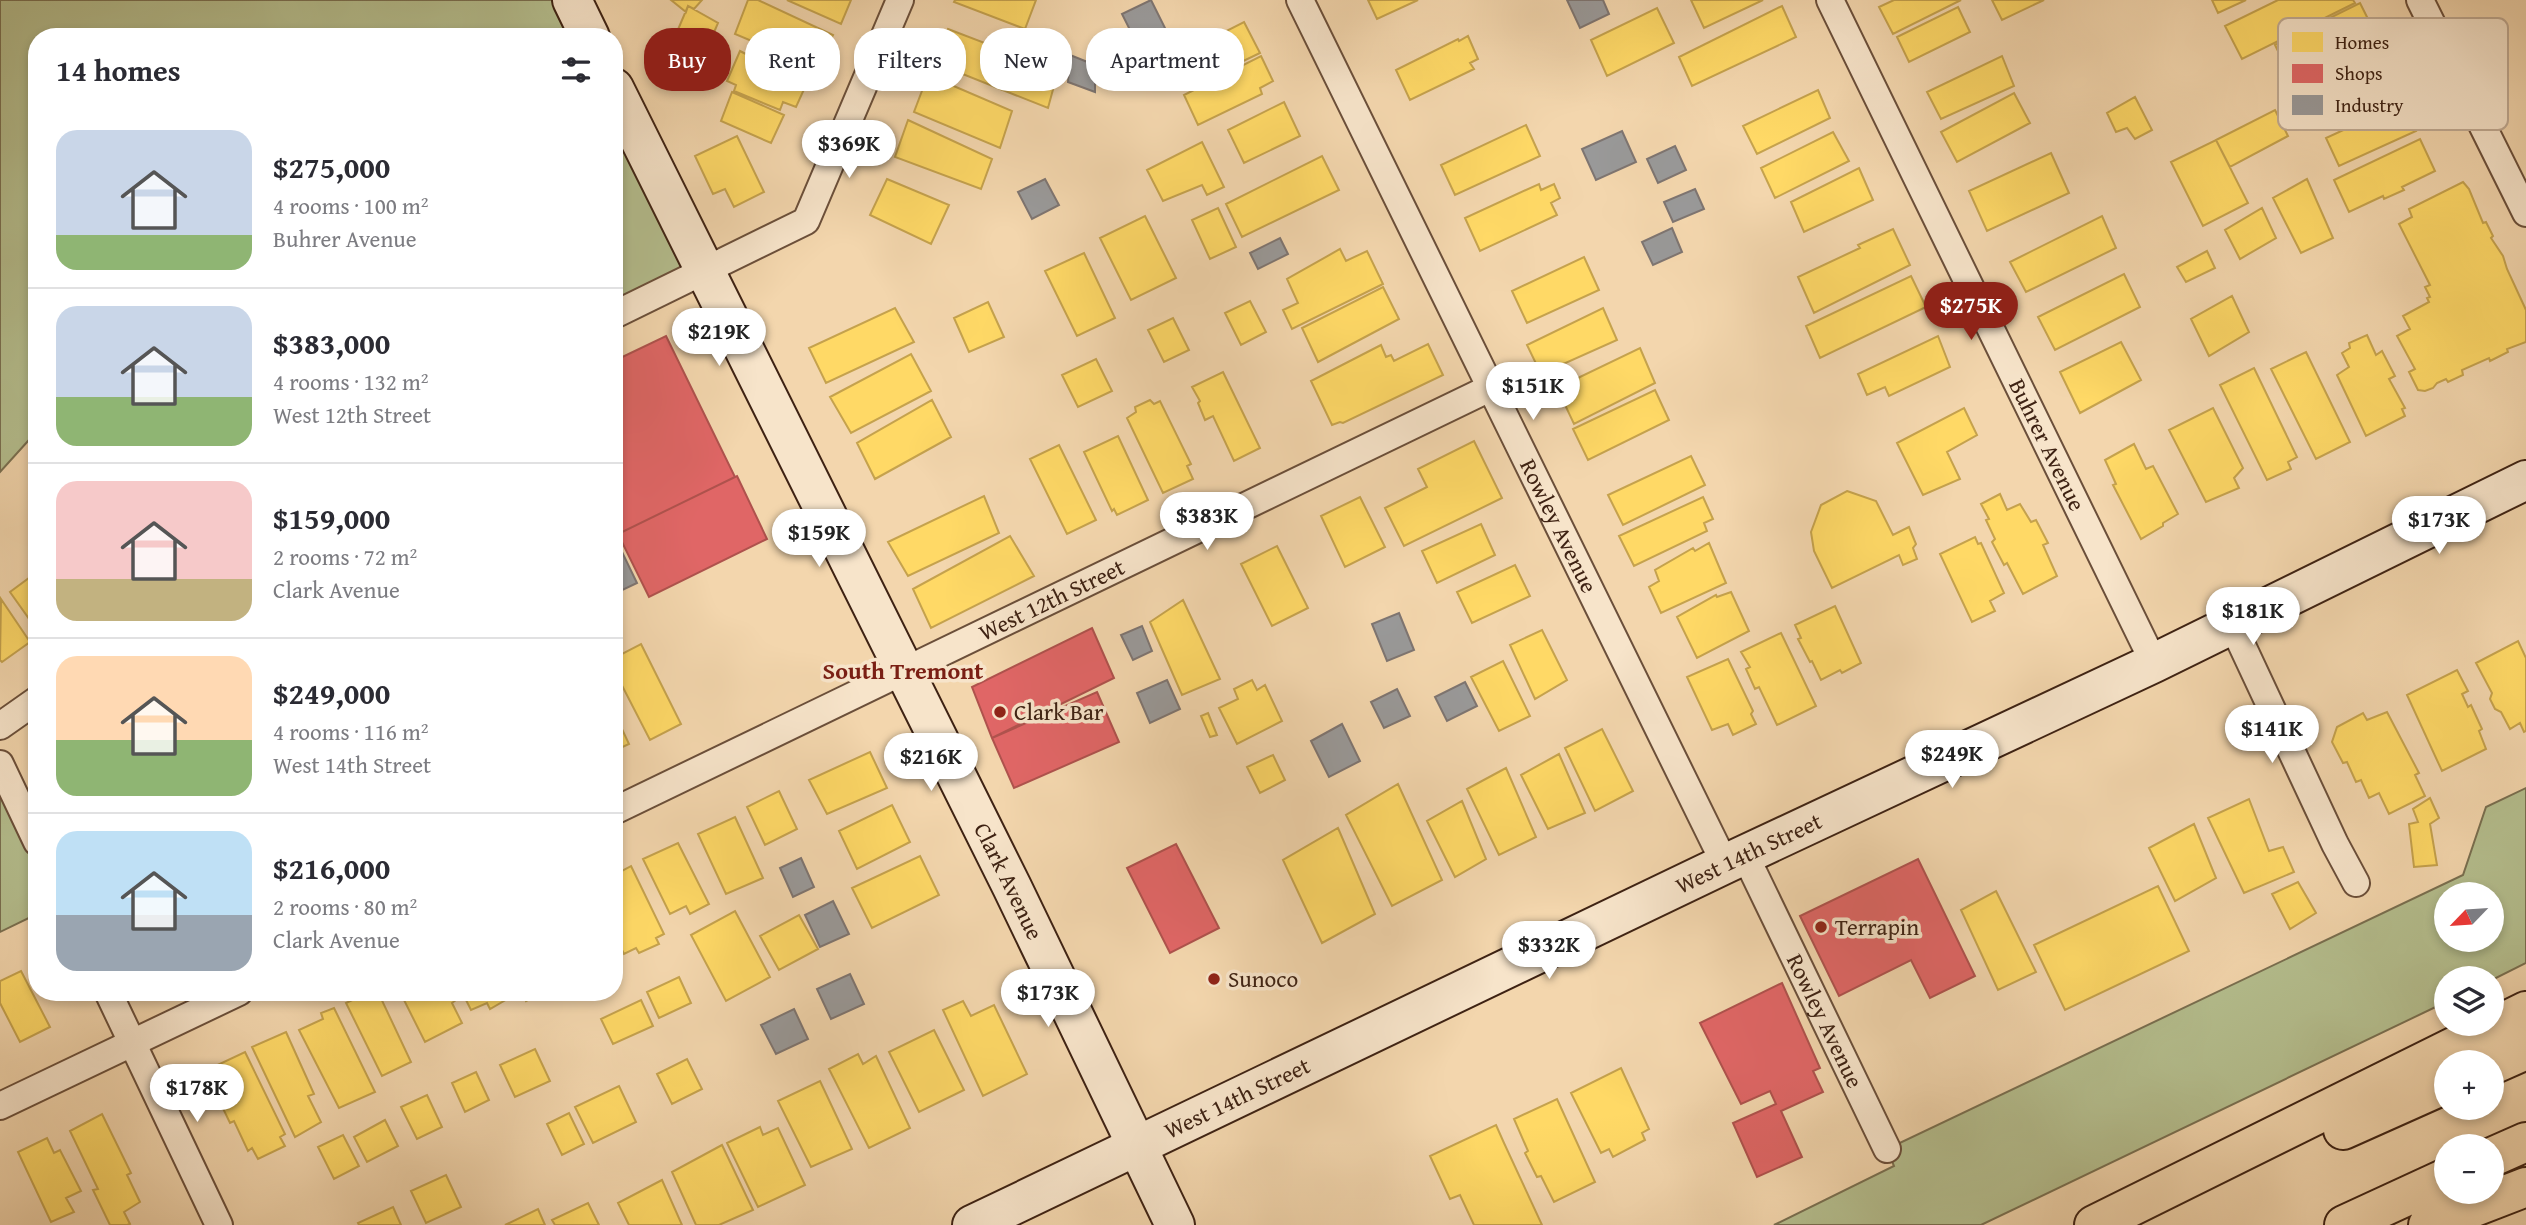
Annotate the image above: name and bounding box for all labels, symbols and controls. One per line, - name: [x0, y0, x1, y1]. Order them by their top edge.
- legend: [2278, 18, 2508, 130]
- chip: Buy: [644, 28, 731, 91]
- chip: Rent: [745, 28, 840, 91]
- chip: Filters: [854, 28, 966, 91]
- chip: New: [980, 28, 1072, 91]
- chip: Apartment: [1086, 28, 1244, 91]
- text: Homes: [2335, 28, 2389, 56]
- text: 14 homes: [56, 48, 181, 92]
- icon: filters: [557, 51, 595, 89]
- text: Shops: [2335, 59, 2382, 87]
- text: Industry: [2335, 91, 2404, 119]
- pin: $369K: [800, 120, 898, 180]
- text: $369K: [818, 126, 880, 159]
- text: $275,000: [273, 145, 390, 189]
- icon: home: [112, 158, 196, 242]
- text: 4 rooms · 100 m²: [273, 189, 428, 222]
- text: Buhrer Avenue: [273, 222, 417, 255]
- pin: $275K: [1922, 282, 2020, 342]
- text: $275K: [1940, 288, 2002, 321]
- pin: $219K: [670, 308, 768, 368]
- text: $219K: [688, 314, 750, 347]
- text: $383,000: [273, 321, 390, 365]
- icon: home: [112, 334, 196, 418]
- pin: $151K: [1484, 362, 1582, 422]
- text: 4 rooms · 132 m²: [273, 365, 428, 398]
- text: $151K: [1502, 368, 1564, 401]
- street label: Buhrer Avenue: [2001, 373, 2094, 516]
- text: West 12th Street: [273, 398, 431, 431]
- street label: Rowley Avenue: [1512, 453, 1606, 598]
- pin: $383K: [1158, 492, 1256, 552]
- text: $159,000: [273, 496, 390, 540]
- pin: $173K: [2390, 496, 2488, 556]
- text: $383K: [1176, 498, 1238, 531]
- text: $173K: [2408, 502, 2470, 535]
- icon: home: [112, 509, 196, 593]
- pin: $159K: [770, 510, 868, 569]
- text: $159K: [788, 515, 850, 548]
- text: 2 rooms · 72 m²: [273, 540, 417, 573]
- street label: West 12th Street: [973, 550, 1130, 648]
- text: Clark Avenue: [273, 573, 400, 606]
- pin: $181K: [2204, 588, 2302, 647]
- text: $181K: [2222, 593, 2284, 626]
- district label: South Tremont: [823, 653, 983, 688]
- text: $249,000: [273, 671, 390, 715]
- icon: home: [112, 684, 196, 768]
- place label: Clark Bar: [1014, 695, 1104, 728]
- marker: Clark Bar: [992, 704, 1008, 720]
- pin: $141K: [2223, 706, 2321, 765]
- text: $141K: [2241, 711, 2303, 744]
- text: 4 rooms · 116 m²: [273, 715, 428, 748]
- pin: $249K: [1903, 730, 2001, 790]
- pin: $216K: [882, 734, 980, 793]
- text: $249K: [1921, 736, 1983, 769]
- text: $216K: [900, 739, 962, 772]
- text: West 14th Street: [273, 748, 431, 781]
- street label: West 14th Street: [1670, 804, 1827, 901]
- street label: Clark Avenue: [966, 817, 1052, 945]
- text: $216,000: [273, 846, 390, 890]
- icon: home: [112, 859, 196, 943]
- north arrow: [2434, 882, 2504, 952]
- map controls: [2434, 882, 2504, 1204]
- text: 2 rooms · 80 m²: [273, 890, 417, 923]
- place label: Terrapin: [1835, 910, 1919, 943]
- marker: Terrapin: [1813, 919, 1829, 935]
- pin: $332K: [1500, 922, 1598, 981]
- text: Clark Avenue: [273, 923, 400, 956]
- text: $332K: [1518, 927, 1580, 960]
- street label: Rowley Avenue: [1779, 948, 1872, 1093]
- place label: Sunoco: [1228, 962, 1298, 995]
- button: layers: [2434, 966, 2504, 1036]
- pin: $173K: [999, 970, 1097, 1029]
- marker: Sunoco: [1206, 971, 1222, 987]
- text: $173K: [1017, 975, 1079, 1008]
- street label: West 14th Street: [1158, 1048, 1315, 1147]
- button: +: [2434, 1050, 2504, 1120]
- pin: $178K: [148, 1064, 246, 1124]
- text: $178K: [166, 1070, 228, 1103]
- button: −: [2434, 1134, 2504, 1204]

